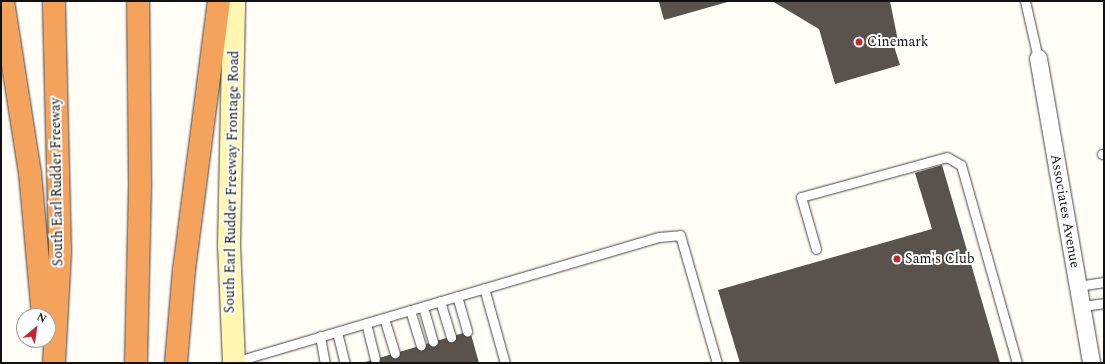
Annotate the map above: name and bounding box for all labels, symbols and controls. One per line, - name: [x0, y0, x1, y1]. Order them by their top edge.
- place label: Cinemark: [867, 34, 929, 50]
- marker: Cinemark: [854, 37, 864, 47]
- street label: South Earl Rudder Freeway Frontage Road: [221, 50, 243, 314]
- street label: South Earl Rudder Freeway: [47, 97, 67, 267]
- street label: Associates Avenue: [1047, 153, 1083, 269]
- place label: Sam's Club: [905, 251, 975, 267]
- marker: Sam's Club: [892, 254, 902, 264]
- north arrow: [16, 308, 56, 348]
- text: N: [34, 308, 50, 328]

